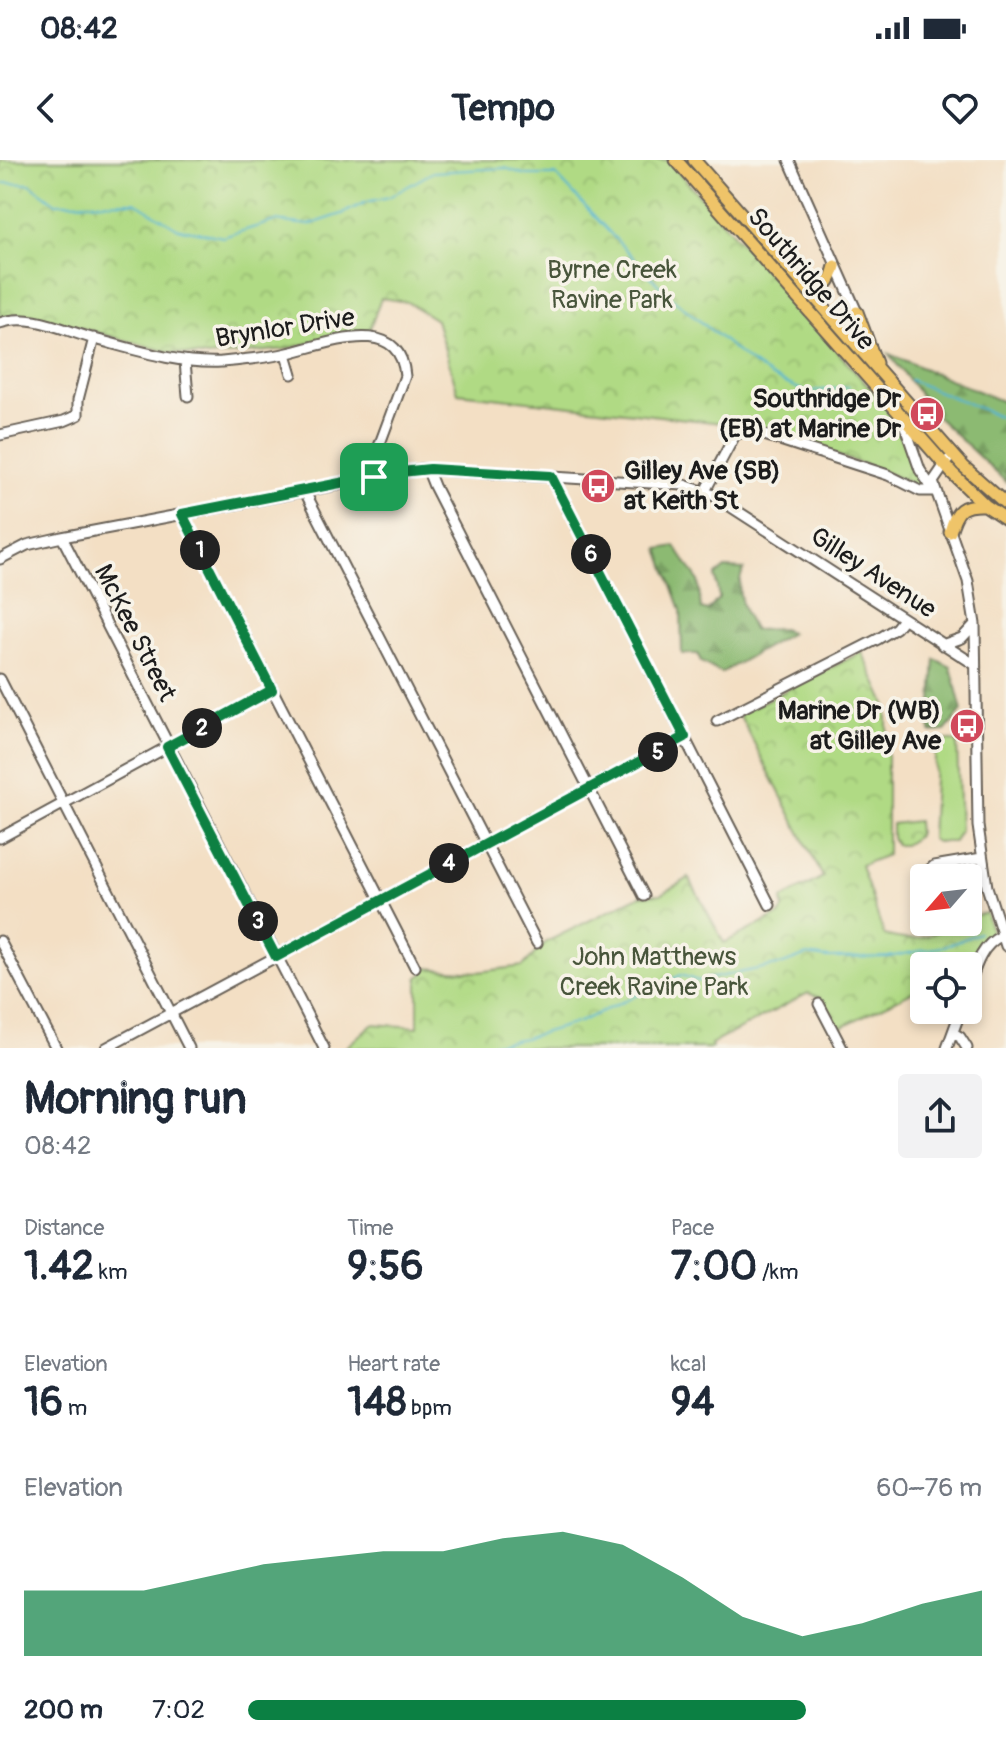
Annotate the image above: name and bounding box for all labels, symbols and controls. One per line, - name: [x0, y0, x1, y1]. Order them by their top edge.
- text: 08:42: [40, 10, 118, 47]
- icon: back: [24, 86, 68, 130]
- text: Tempo: [451, 86, 555, 131]
- icon: heart: [938, 86, 982, 130]
- street label: Southridge Drive: [740, 201, 882, 357]
- park label: Byrne Creek Ravine Park: [547, 254, 677, 316]
- street label: Brynlor Drive: [213, 301, 357, 355]
- place label: Southridge Dr (EB) at Marine Dr: [719, 383, 902, 445]
- bus stop icon: Southridge Dr (EB) at Marine Dr: [908, 395, 946, 433]
- pin: [340, 443, 408, 511]
- icon: arrive: [352, 455, 396, 499]
- place label: Gilley Ave (SB) at Keith St: [624, 455, 781, 517]
- bus stop icon: Gilley Ave (SB) at Keith St: [579, 467, 617, 505]
- street label: Gilley Avenue: [804, 520, 942, 626]
- pin: 1: [180, 530, 220, 570]
- pin: 6: [571, 534, 611, 574]
- text: 1: [196, 536, 204, 564]
- text: 6: [585, 540, 597, 568]
- street label: McKee Street: [87, 559, 183, 707]
- place label: Marine Dr (WB) at Gilley Ave: [778, 695, 942, 757]
- bus stop icon: Marine Dr (WB) at Gilley Ave: [948, 707, 986, 745]
- pin: 2: [182, 708, 222, 748]
- text: 2: [196, 714, 208, 742]
- pin: 5: [638, 732, 678, 772]
- text: 5: [652, 738, 664, 766]
- pin: 4: [429, 843, 469, 883]
- text: 4: [443, 849, 455, 877]
- north arrow: [910, 864, 982, 936]
- map controls: [910, 864, 982, 1024]
- pin: 3: [238, 901, 278, 941]
- text: 3: [252, 907, 264, 935]
- park label: John Matthews Creek Ravine Park: [560, 941, 749, 1003]
- button: locate: [910, 952, 982, 1024]
- text: Morning run: [24, 1072, 247, 1127]
- button: share: [898, 1074, 982, 1158]
- text: 08:42: [24, 1130, 91, 1162]
- text: Distance: [24, 1214, 104, 1242]
- text: Time: [347, 1214, 393, 1242]
- text: Pace: [671, 1214, 714, 1242]
- text: 1.42: [24, 1242, 94, 1291]
- text: 9:56: [347, 1242, 424, 1291]
- text: 7:00: [671, 1242, 757, 1291]
- text: km: [94, 1258, 127, 1286]
- text: /km: [757, 1258, 799, 1286]
- text: Elevation: [24, 1350, 108, 1378]
- text: Heart rate: [347, 1350, 440, 1378]
- text: kcal: [671, 1350, 706, 1378]
- text: 16: [24, 1378, 63, 1427]
- text: 148: [347, 1378, 406, 1427]
- text: 94: [671, 1378, 714, 1427]
- text: m: [63, 1394, 87, 1422]
- text: bpm: [406, 1394, 452, 1422]
- text: Elevation: [24, 1472, 123, 1504]
- text: 60–76 m: [876, 1472, 982, 1504]
- text: 200 m: [24, 1694, 103, 1726]
- text: 7:02: [152, 1694, 205, 1726]

